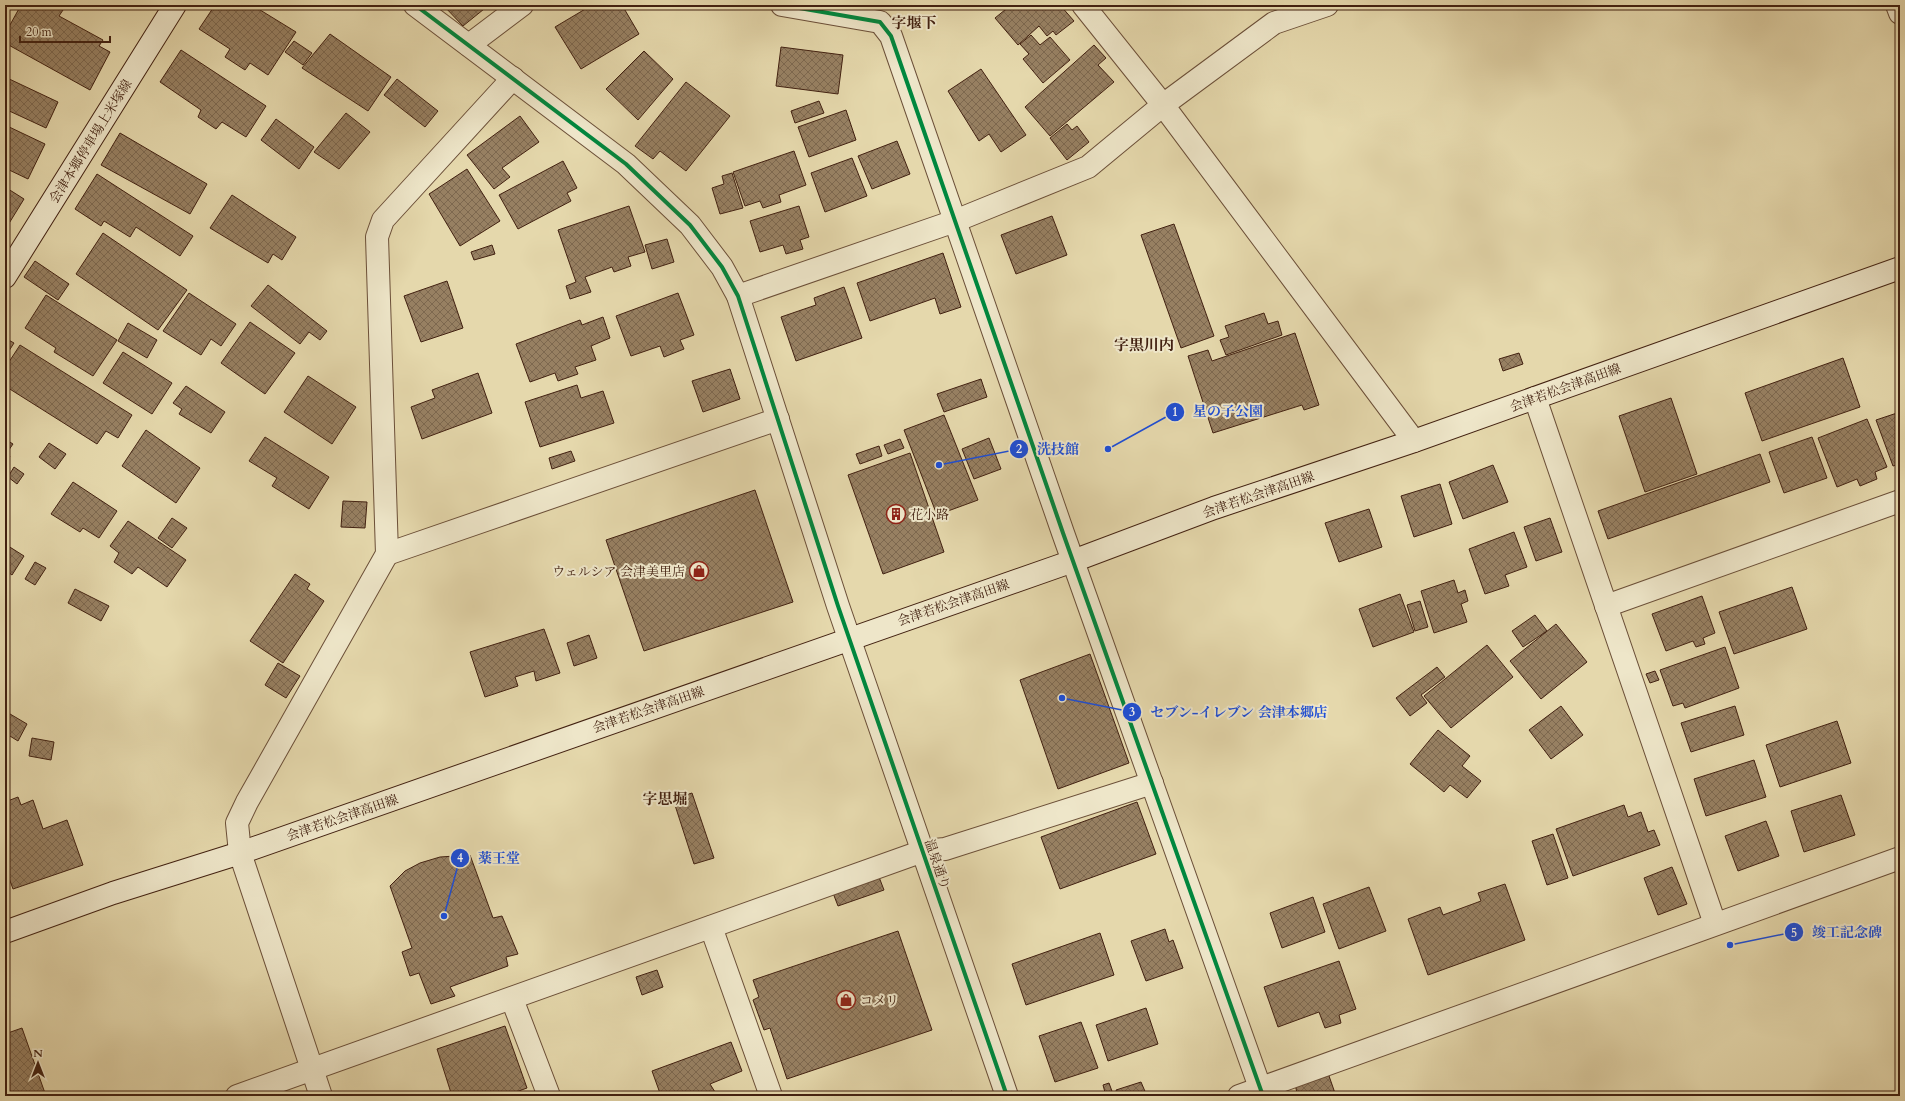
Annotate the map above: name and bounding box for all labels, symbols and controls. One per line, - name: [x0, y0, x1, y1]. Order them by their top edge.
- district label: 字堰下: [891, 13, 937, 33]
- scale bar: [20, 18, 110, 44]
- text: 20 m: [26, 24, 53, 40]
- street label: 会津本郷停車場上米塚線: [45, 76, 136, 207]
- district label: 字黒川内: [1114, 335, 1174, 355]
- street label: 会津若松会津高田線: [1507, 359, 1623, 416]
- callout: 星の子公園: [1165, 399, 1271, 425]
- text: 星の子公園: [1193, 402, 1263, 421]
- text: 1: [1172, 404, 1178, 420]
- callout: 洗技館: [1009, 436, 1087, 462]
- text: 洗技館: [1037, 440, 1079, 459]
- text: 2: [1016, 441, 1022, 457]
- street label: 会津若松会津高田線: [1200, 467, 1317, 523]
- building icon: 花小路: [885, 503, 907, 525]
- place label: 花小路: [910, 506, 949, 524]
- shop icon: ウェルシア 会津美里店: [688, 560, 710, 582]
- place label: ウェルシア 会津美里店: [552, 563, 685, 581]
- street label: 会津若松会津高田線: [895, 575, 1012, 631]
- street label: 会津若松会津高田線: [590, 682, 707, 738]
- callout: セブン-イレブン 会津本郷店: [1122, 699, 1336, 725]
- text: セブン-イレブン 会津本郷店: [1150, 703, 1328, 722]
- text: 3: [1129, 704, 1135, 720]
- district label: 字思堀: [642, 789, 688, 809]
- street label: 会津若松会津高田線: [284, 790, 401, 846]
- street label: 温泉通り: [920, 837, 954, 892]
- callout: 薬王堂: [450, 845, 528, 871]
- text: 薬王堂: [478, 849, 520, 868]
- text: 4: [457, 850, 463, 866]
- callout: 竣工記念碑: [1784, 919, 1890, 945]
- text: 竣工記念碑: [1812, 923, 1882, 942]
- text: 5: [1791, 925, 1797, 941]
- shop icon: コメリ: [835, 989, 857, 1011]
- place label: コメリ: [860, 992, 899, 1010]
- north arrow: [18, 1043, 58, 1083]
- text: N: [33, 1046, 43, 1061]

